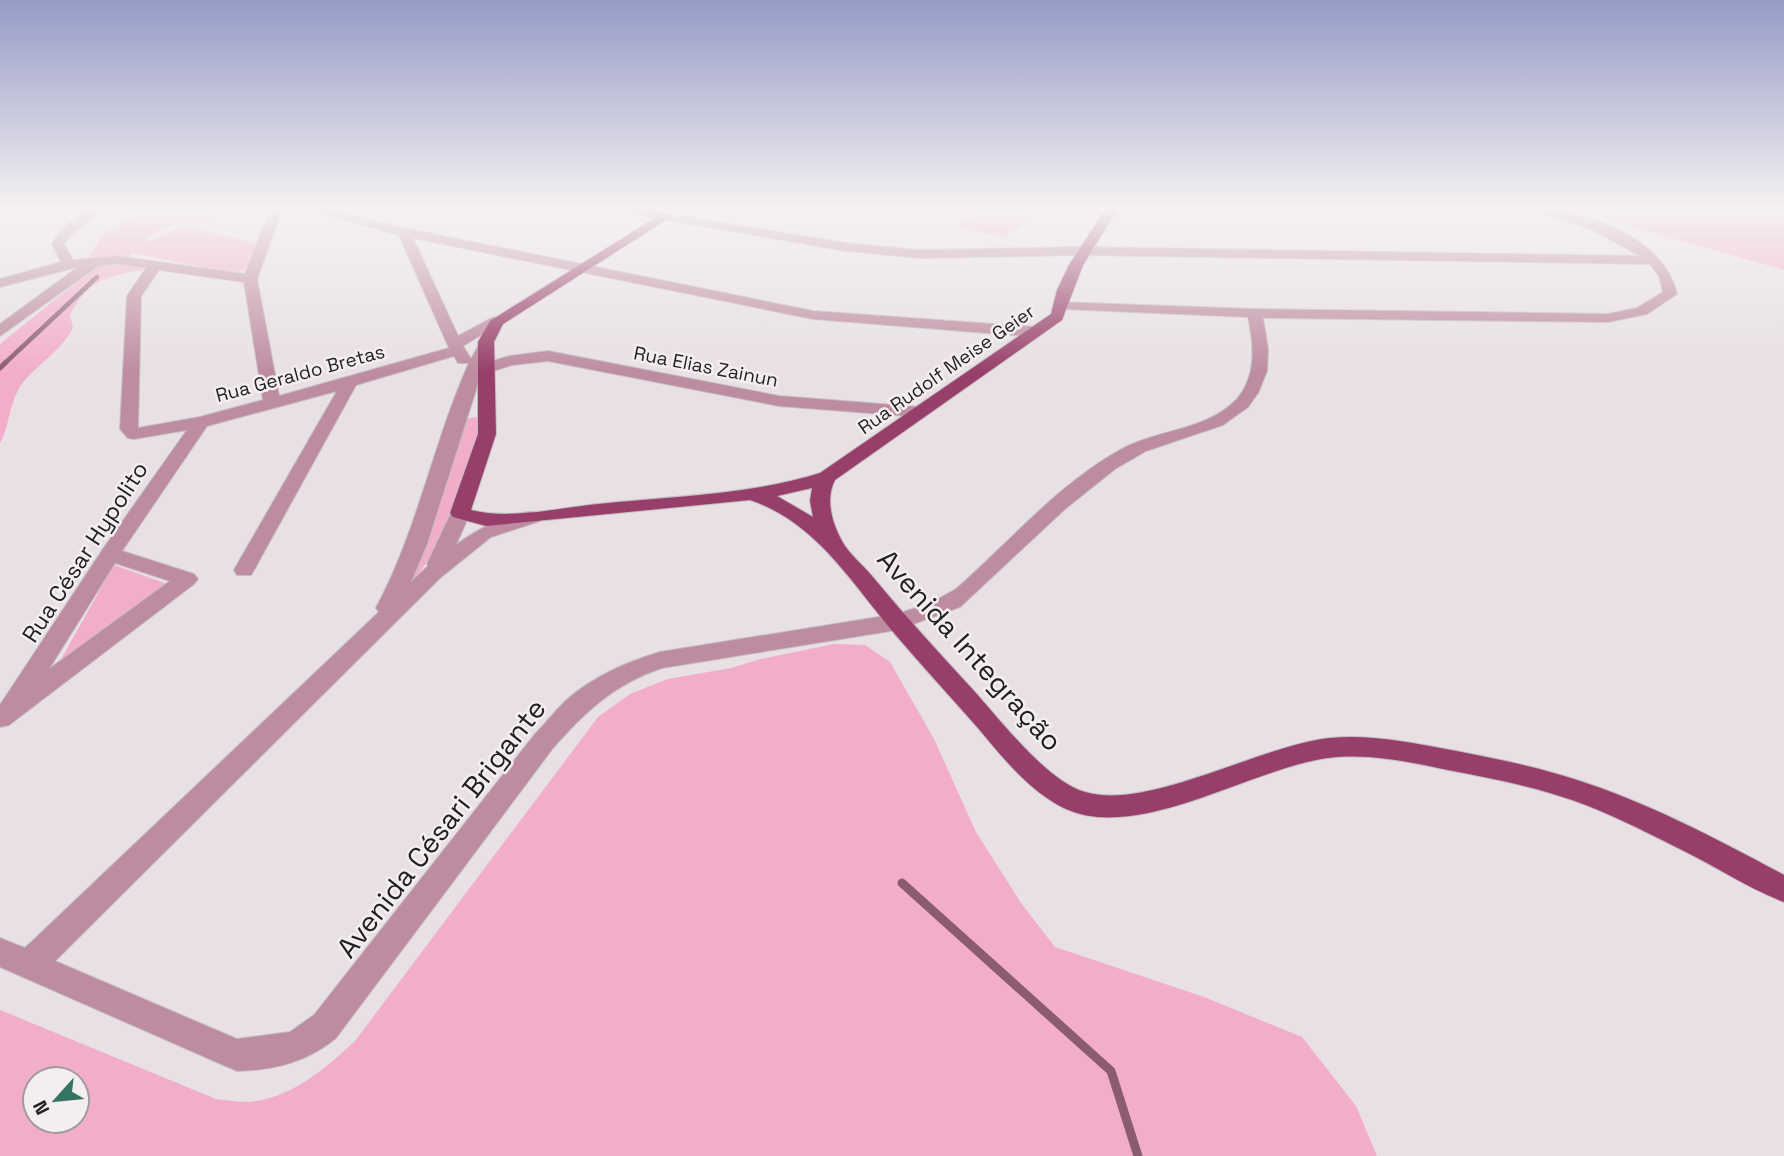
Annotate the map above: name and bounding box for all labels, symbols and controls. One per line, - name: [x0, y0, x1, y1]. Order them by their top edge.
- street label: Rua Rudolf Meise Geier: [853, 299, 1040, 440]
- street label: Rua Geraldo Bretas: [213, 339, 388, 408]
- street label: Rua Elias Zainun: [632, 340, 780, 393]
- street label: Rua César Hypolito: [15, 456, 155, 648]
- street label: Avenida Integração: [870, 541, 1070, 759]
- street label: Avenida Césari Brigante: [329, 691, 553, 965]
- north arrow: [21, 1065, 91, 1135]
- text: N: [27, 1096, 55, 1119]

